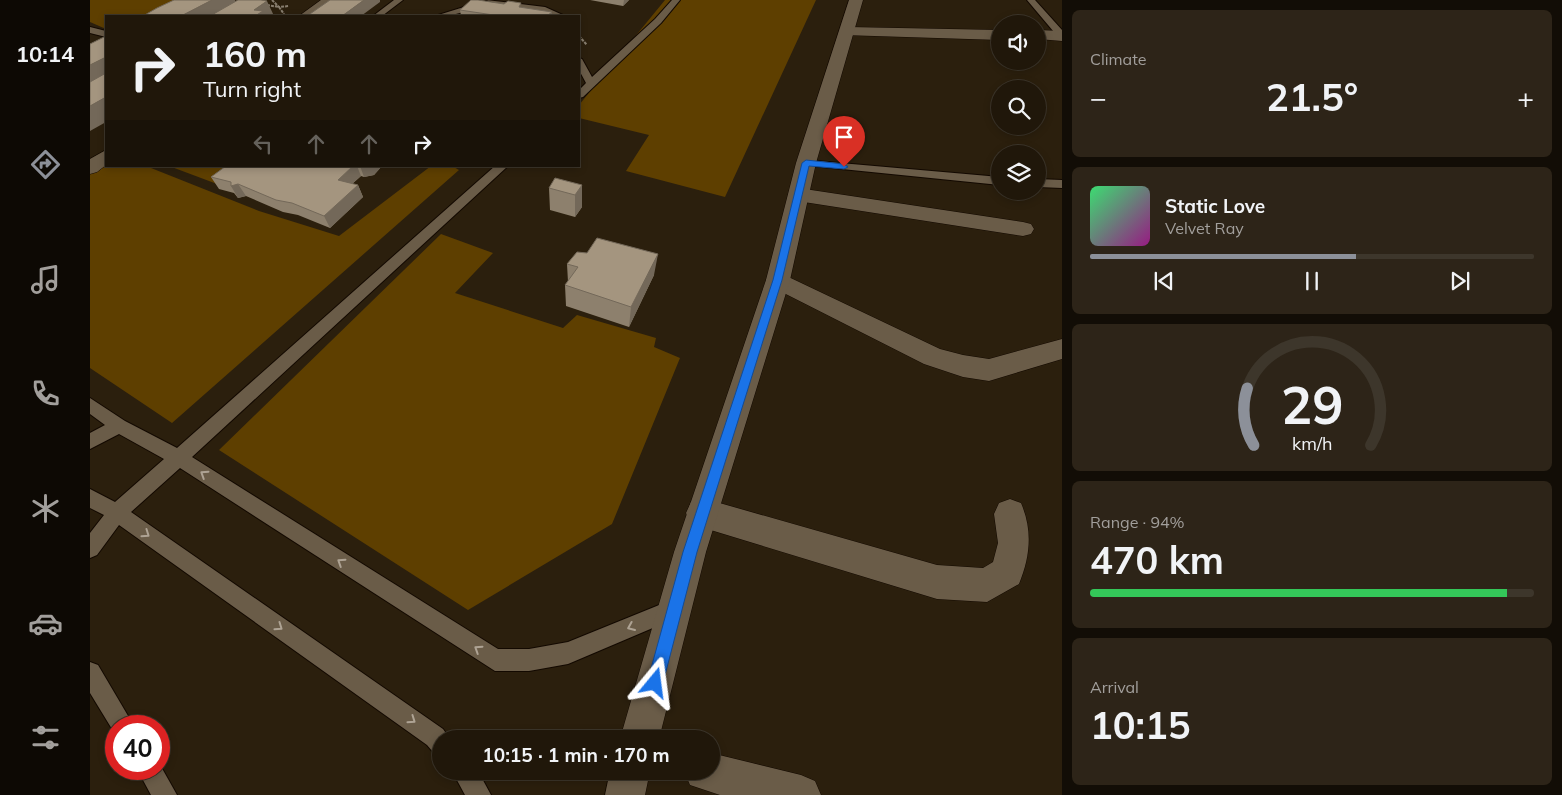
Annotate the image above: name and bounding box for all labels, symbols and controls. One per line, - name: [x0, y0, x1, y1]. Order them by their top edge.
- map controls: [991, 15, 1046, 200]
- button: sound: [991, 15, 1046, 70]
- text: 160 m: [203, 32, 307, 76]
- icon: right: [120, 35, 185, 100]
- text: 10:14: [16, 40, 74, 68]
- text: Climate: [1090, 49, 1146, 69]
- text: 21.5°: [1266, 73, 1358, 121]
- text: Turn right: [203, 75, 301, 103]
- button: search: [991, 80, 1046, 135]
- text: −: [1090, 80, 1107, 115]
- text: +: [1517, 80, 1534, 115]
- pin: [823, 116, 865, 167]
- icon: arrive: [830, 123, 858, 151]
- icon: left: [249, 130, 277, 158]
- icon: ahead: [302, 130, 330, 158]
- icon: ahead: [355, 130, 383, 158]
- icon: right: [408, 130, 436, 158]
- button: layers: [991, 145, 1046, 200]
- icon: directions: [28, 147, 63, 182]
- text: Static Love: [1165, 194, 1265, 218]
- text: Velvet Ray: [1165, 218, 1244, 238]
- icon: music: [28, 262, 63, 297]
- icon: previous: [1150, 267, 1178, 295]
- icon: pause: [1298, 267, 1326, 295]
- icon: next: [1446, 267, 1474, 295]
- text: 29: [1281, 372, 1343, 437]
- icon: phone: [28, 376, 63, 411]
- text: km/h: [1292, 432, 1332, 454]
- one-way arrow: [201, 471, 210, 480]
- icon: climate: [28, 491, 63, 526]
- text: Range · 94%: [1090, 512, 1185, 532]
- one-way arrow: [140, 528, 149, 537]
- text: 470 km: [1090, 536, 1224, 584]
- one-way arrow: [338, 558, 347, 568]
- icon: car: [28, 606, 63, 641]
- one-way arrow: [273, 621, 282, 630]
- one-way arrow: [628, 621, 636, 631]
- one-way arrow: [474, 646, 484, 655]
- position arrow: [628, 656, 680, 708]
- text: Arrival: [1090, 677, 1139, 697]
- text: 10:15: [1090, 701, 1191, 749]
- one-way arrow: [406, 714, 415, 723]
- speed limit sign: 40: [105, 715, 170, 780]
- icon: filters: [28, 720, 63, 755]
- text: 10:15 · 1 min · 170 m: [482, 743, 670, 767]

